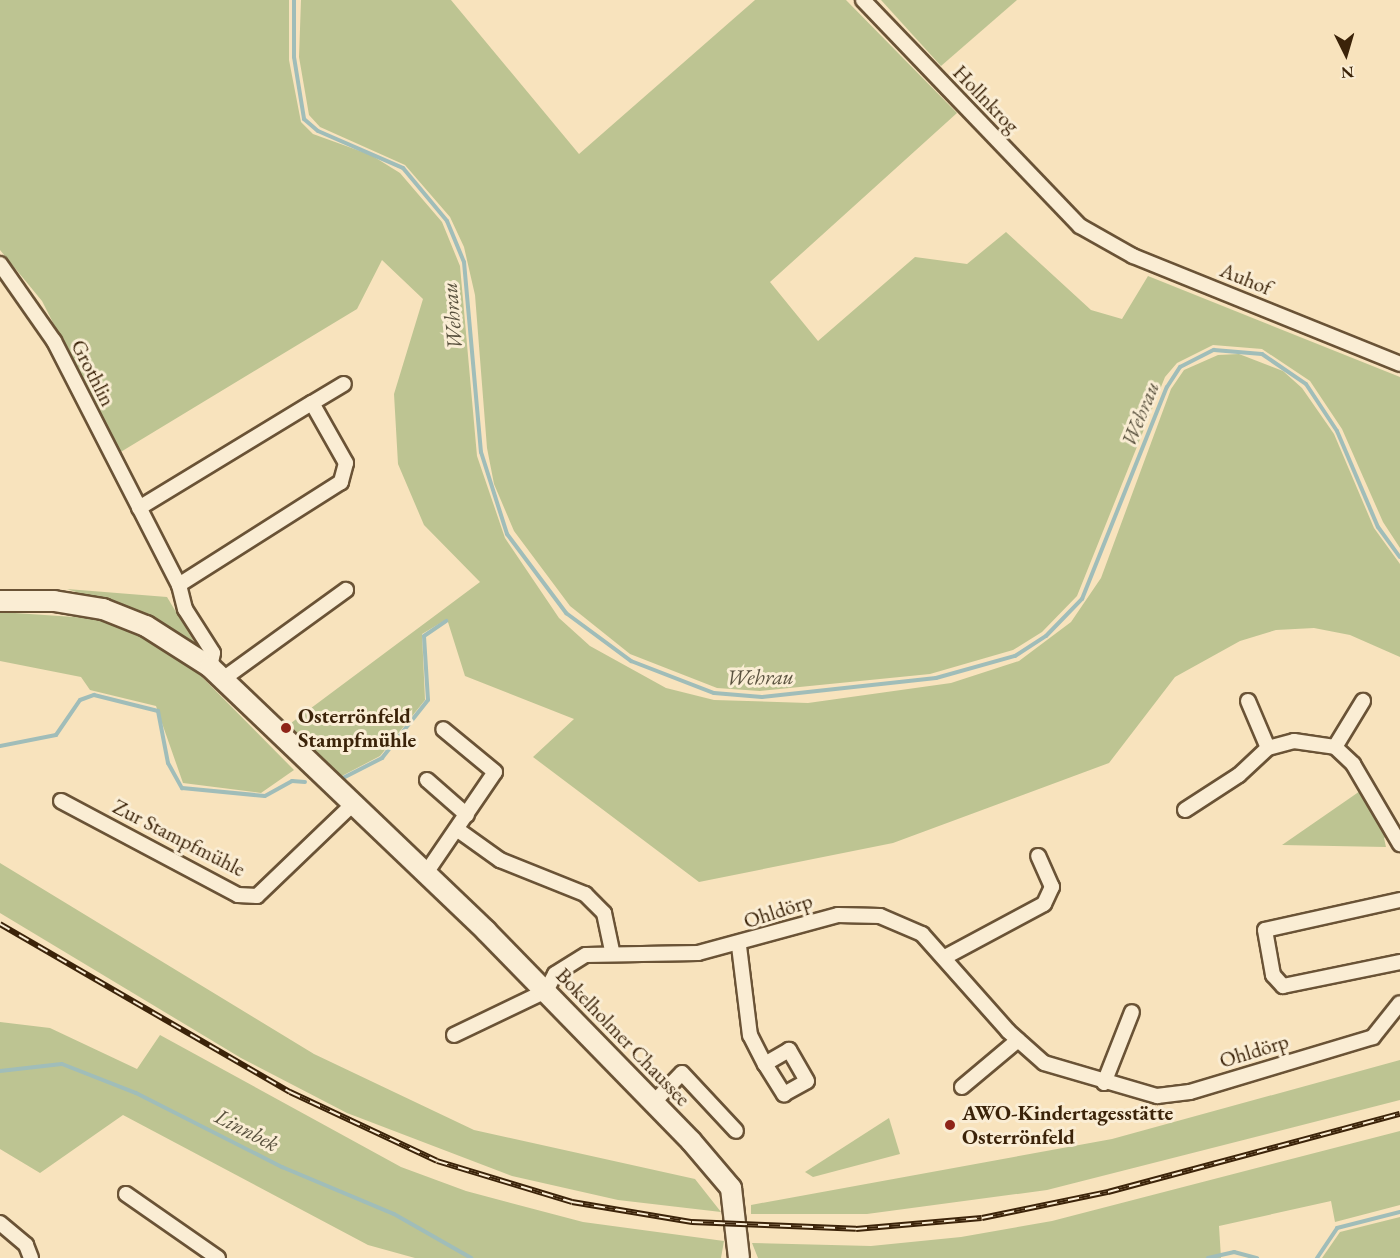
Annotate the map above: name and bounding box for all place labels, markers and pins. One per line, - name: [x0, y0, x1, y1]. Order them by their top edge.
- place label: Osterrönfeld Stampfmühle: [298, 703, 416, 753]
- marker: Osterrönfeld Stampfmühle: [279, 721, 293, 735]
- place label: AWO-Kindertagesstätte Osterrönfeld: [962, 1100, 1173, 1150]
- marker: AWO-Kindertagesstätte Osterrönfeld: [943, 1118, 957, 1132]

